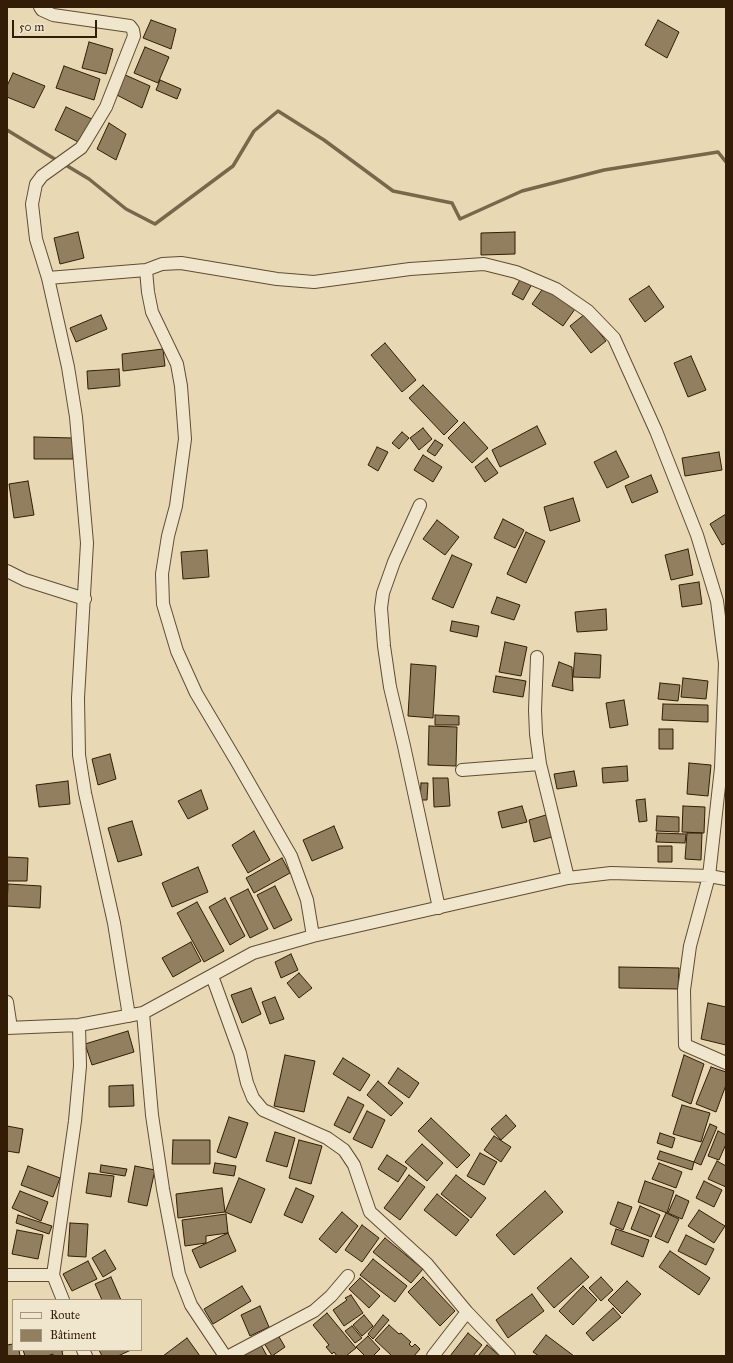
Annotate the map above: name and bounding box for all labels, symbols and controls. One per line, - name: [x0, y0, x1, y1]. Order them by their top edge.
- scale bar: [14, 12, 99, 38]
- text: 50 m: [19, 20, 44, 34]
- legend: [12, 1299, 142, 1351]
- text: Route: [50, 1308, 80, 1322]
- text: Bâtiment: [50, 1328, 96, 1342]

